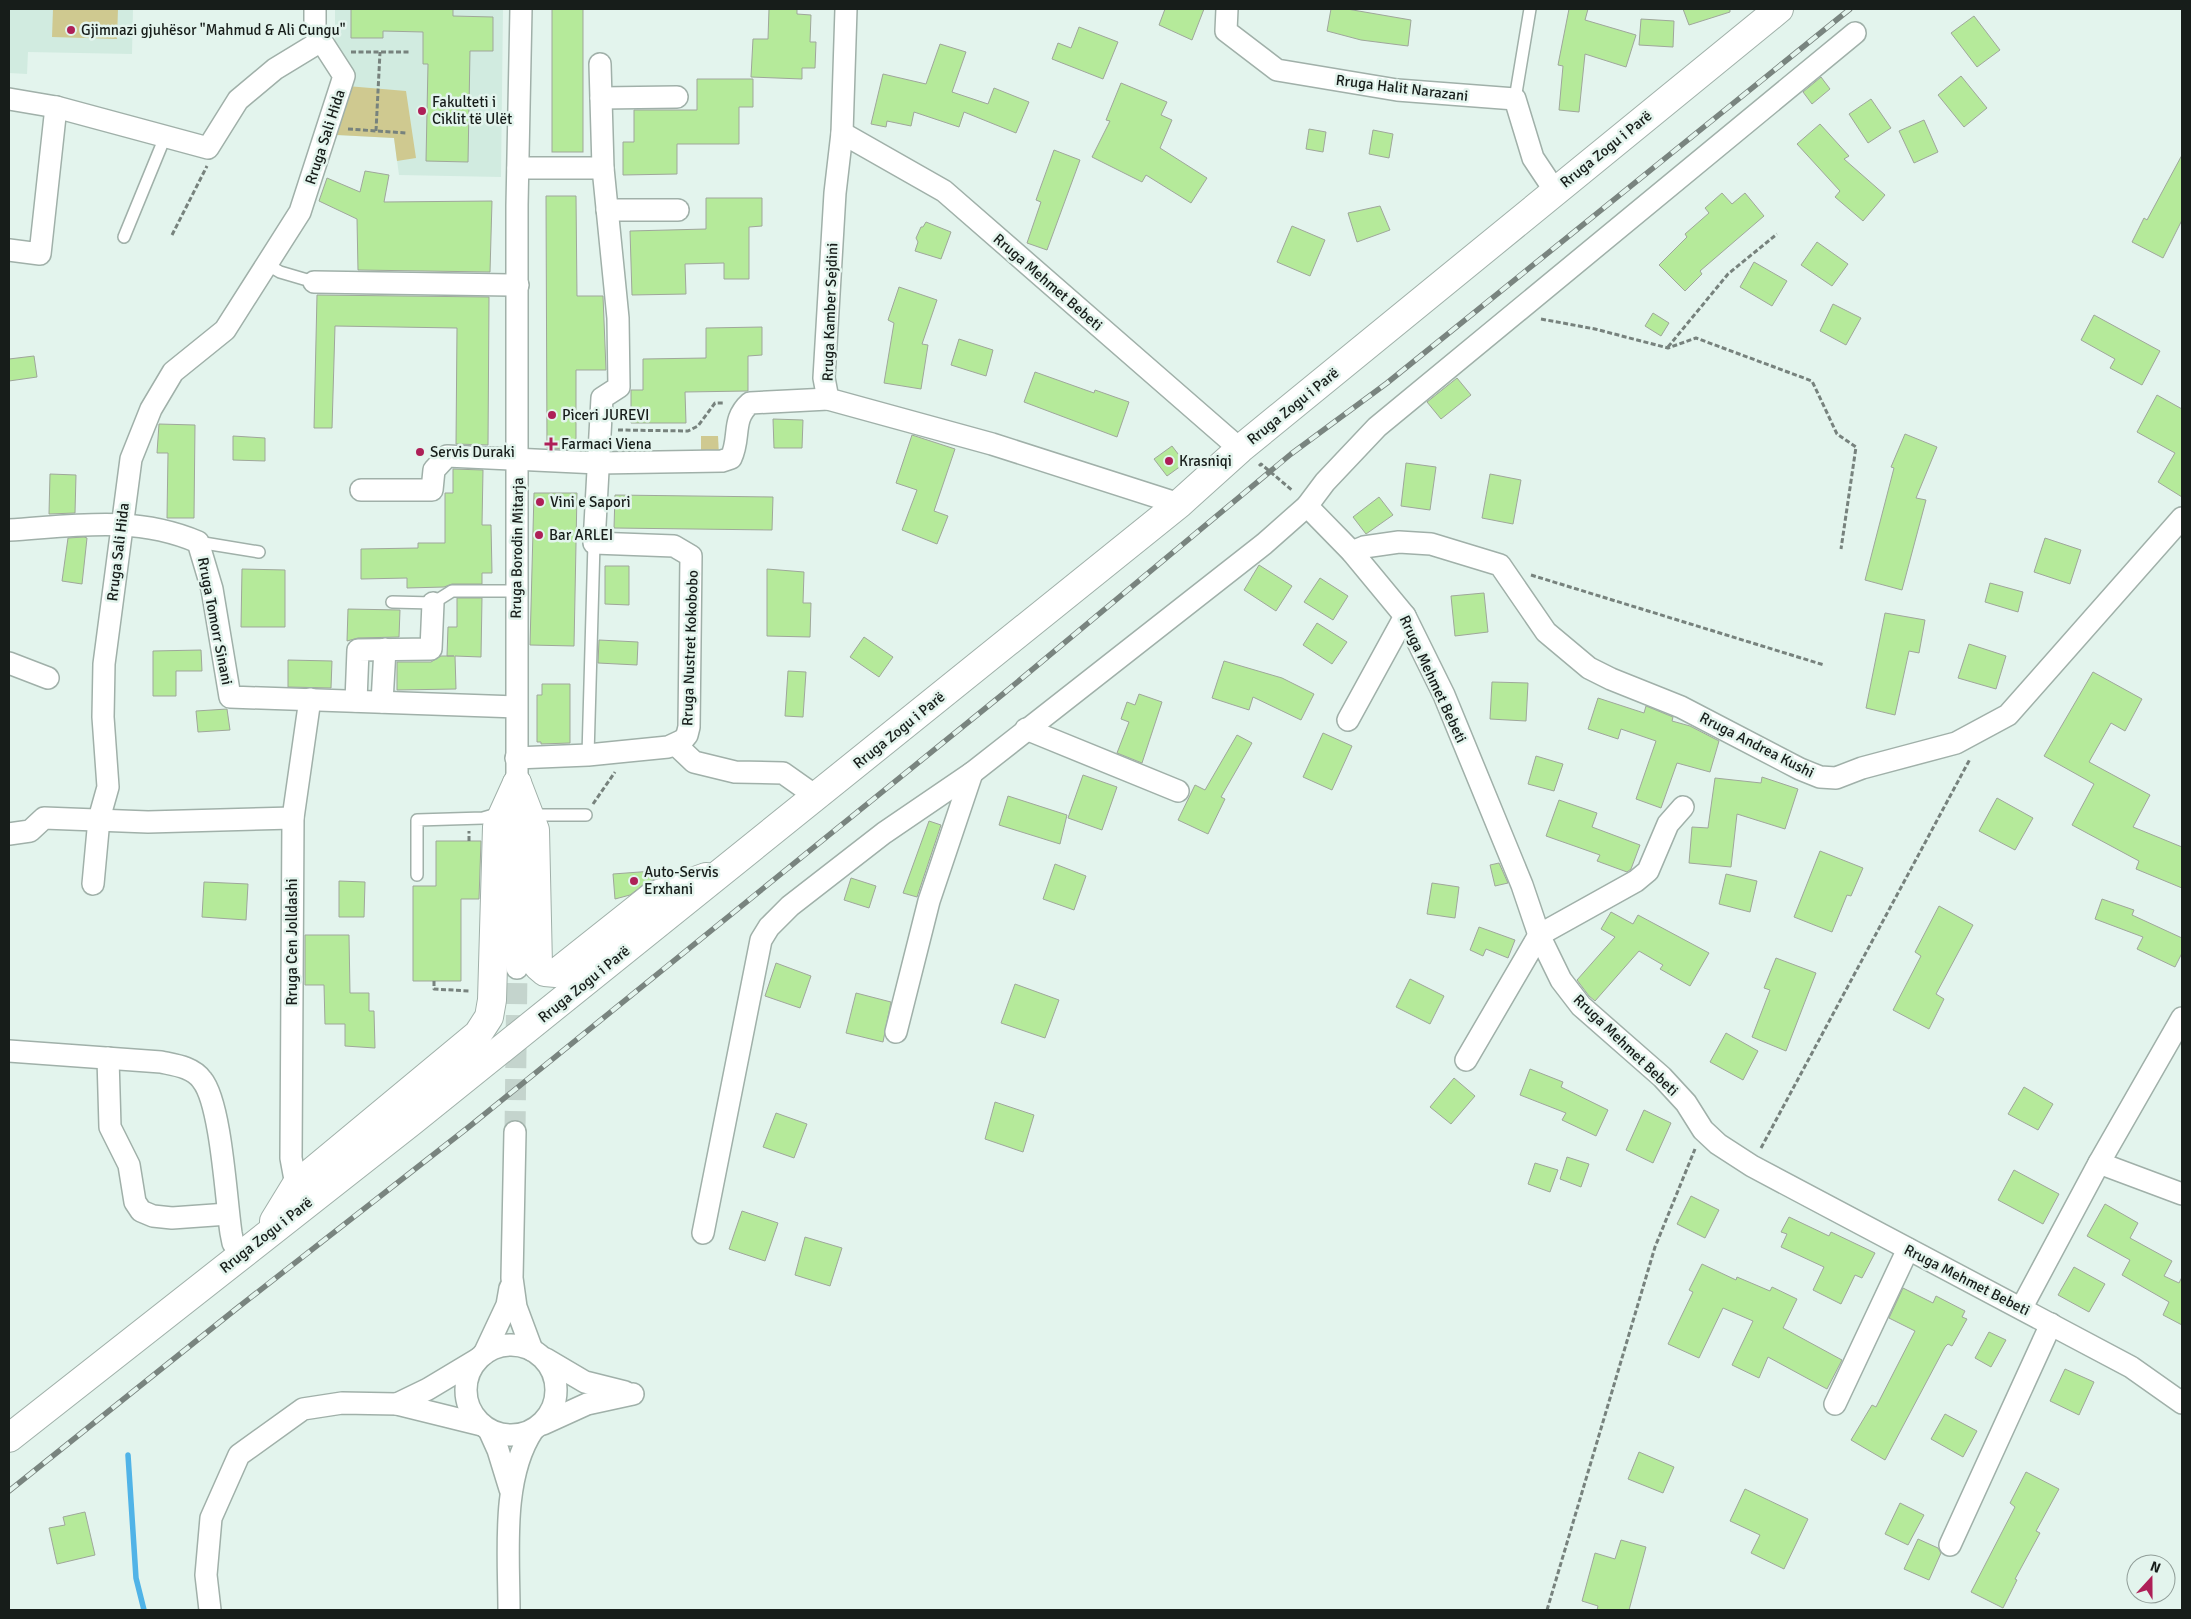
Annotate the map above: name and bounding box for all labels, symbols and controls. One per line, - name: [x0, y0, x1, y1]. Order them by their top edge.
- place label: Gjimnazi gjuhësor "Mahmud & Ali Cungu": [81, 21, 346, 39]
- marker: Gjimnazi gjuhësor "Mahmud & Ali Cungu": [65, 24, 77, 36]
- street label: Rruga Halit Narazani: [1335, 71, 1469, 105]
- street label: Rruga Sali Hida: [301, 87, 349, 187]
- place label: Fakulteti i Ciklit të Ulët: [432, 93, 512, 128]
- marker: Fakulteti i Ciklit të Ulët: [416, 105, 428, 117]
- street label: Rruga Zogu i Parë: [1557, 107, 1655, 191]
- street label: Rruga Mehmet Bebeti: [990, 230, 1106, 334]
- street label: Rruga Kamber Sejdini: [819, 242, 841, 382]
- street label: Rruga Zogu i Parë: [1244, 364, 1342, 448]
- place label: Piceri JUREVI: [562, 406, 650, 424]
- marker: Piceri JUREVI: [546, 409, 558, 421]
- place label: Farmaci Viena: [561, 435, 652, 453]
- marker: Farmaci Viena: [545, 438, 557, 450]
- place label: Servis Duraki: [430, 443, 515, 461]
- marker: Servis Duraki: [414, 446, 426, 458]
- place label: Krasniqi: [1179, 452, 1232, 470]
- marker: Krasniqi: [1163, 455, 1175, 467]
- street label: Rruga Borodin Mitarja: [507, 477, 527, 619]
- place label: Vini e Sapori: [550, 493, 631, 511]
- marker: Vini e Sapori: [534, 496, 546, 508]
- street label: Rruga Sali Hida: [103, 502, 133, 602]
- place label: Bar ARLEI: [549, 526, 613, 544]
- marker: Bar ARLEI: [533, 529, 545, 541]
- street label: Rruga Tomorr Sinani: [194, 555, 236, 687]
- street label: Rruga Nustret Kokobobo: [678, 570, 702, 726]
- street label: Rruga Mehmet Bebeti: [1396, 612, 1470, 746]
- street label: Rruga Zogu i Parë: [850, 688, 948, 772]
- street label: Rruga Andrea Kushi: [1697, 708, 1817, 782]
- place label: Auto-Servis Erxhani: [644, 863, 719, 898]
- marker: Auto-Servis Erxhani: [628, 875, 640, 887]
- street label: Rruga Cen Jolldashi: [283, 879, 301, 1005]
- street label: Rruga Zogu i Parë: [535, 942, 633, 1026]
- street label: Rruga Mehmet Bebeti: [1570, 990, 1682, 1100]
- street label: Rruga Zogu i Parë: [216, 1193, 316, 1277]
- street label: Rruga Mehmet Bebeti: [1901, 1240, 2033, 1320]
- north arrow: [2126, 1554, 2176, 1604]
- text: N: [2148, 1558, 2163, 1577]

